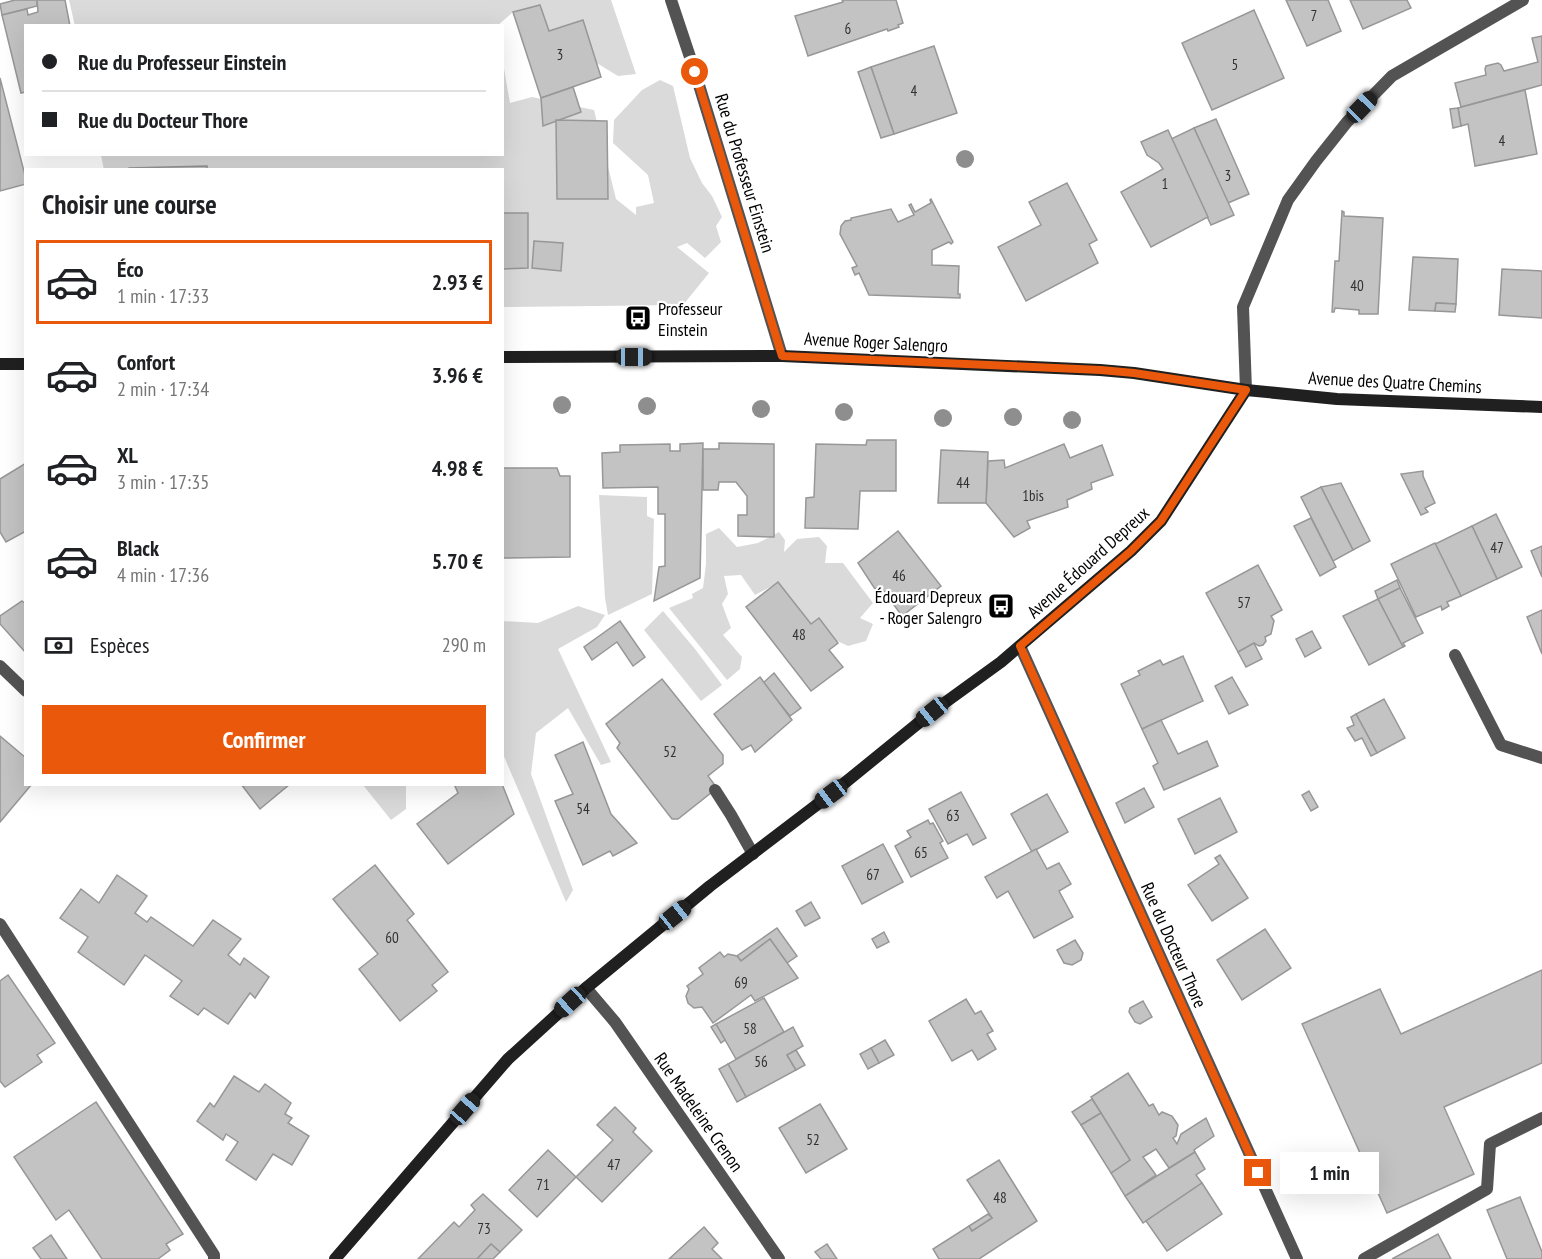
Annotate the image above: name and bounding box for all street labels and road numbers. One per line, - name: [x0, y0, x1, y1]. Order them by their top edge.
- street label: Rue du Professeur Einstein: [710, 91, 780, 255]
- street label: Avenue Roger Salengro: [804, 327, 949, 357]
- street label: Avenue des Quatre Chemins: [1308, 366, 1482, 398]
- street label: Avenue Édouard Depreux: [1022, 501, 1154, 623]
- street label: Rue du Docteur Thore: [1136, 879, 1212, 1011]
- street label: Rue Madeleine Crenon: [649, 1048, 749, 1176]

